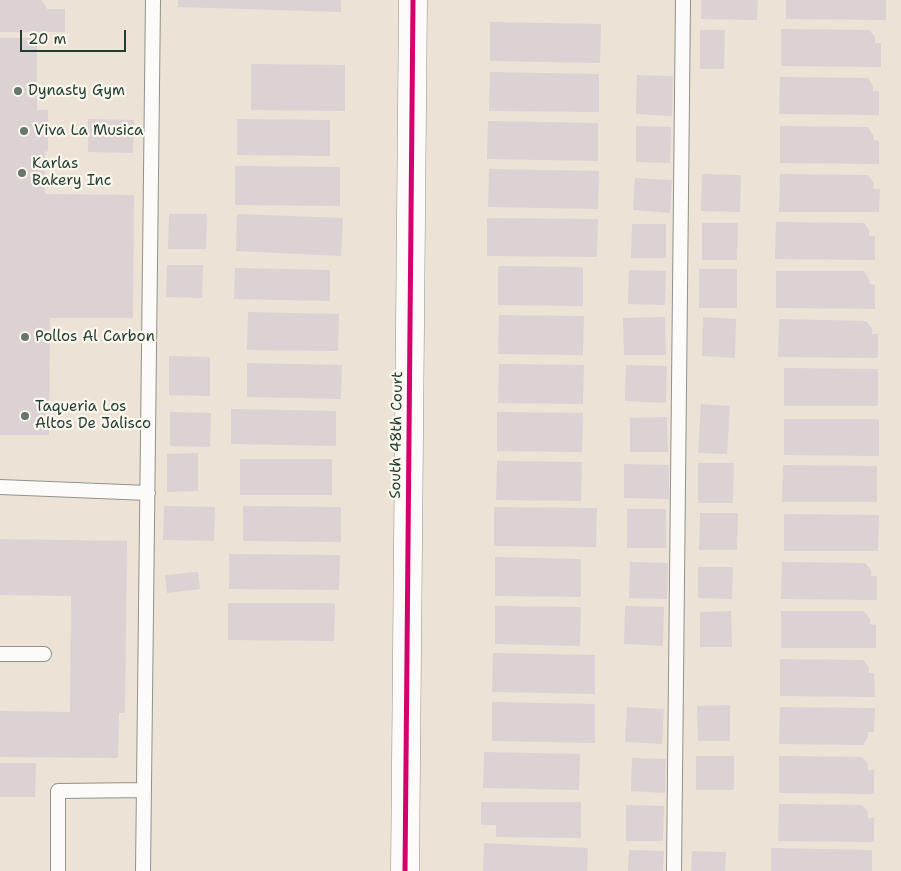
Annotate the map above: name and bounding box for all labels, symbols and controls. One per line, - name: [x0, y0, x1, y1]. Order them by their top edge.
- scale bar: [22, 20, 129, 52]
- text: 20 m: [28, 29, 67, 49]
- place label: Dynasty Gym: [28, 82, 125, 100]
- marker: Dynasty Gym: [12, 85, 24, 97]
- place label: Viva La Musica: [34, 122, 143, 140]
- marker: Viva La Musica: [18, 125, 30, 137]
- place label: Karlas Bakery Inc: [32, 155, 111, 190]
- marker: Karlas Bakery Inc: [16, 167, 28, 179]
- place label: Pollos Al Carbon: [35, 328, 155, 346]
- marker: Pollos Al Carbon: [19, 331, 31, 343]
- street label: South 48th Court: [387, 371, 407, 499]
- place label: Taqueria Los Altos De Jalisco: [35, 398, 151, 433]
- marker: Taqueria Los Altos De Jalisco: [19, 410, 31, 422]

